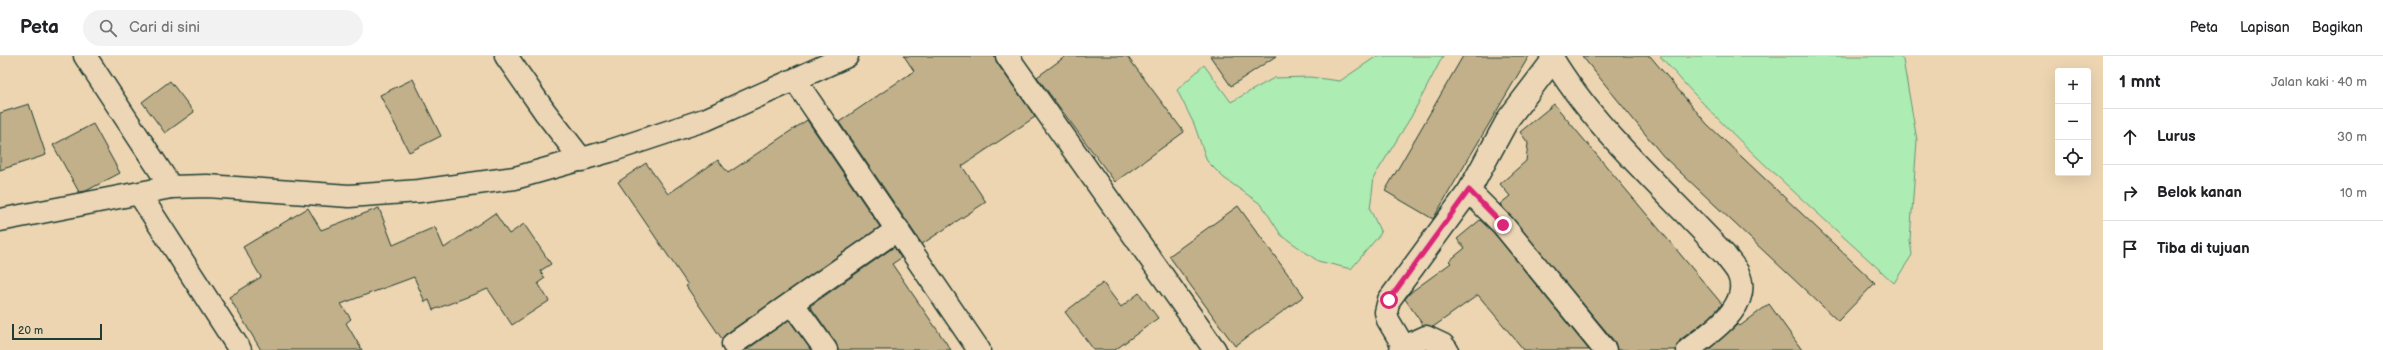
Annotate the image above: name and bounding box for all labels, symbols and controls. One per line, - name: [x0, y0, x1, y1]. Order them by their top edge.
- search box: [83, 10, 363, 46]
- text: Peta: [20, 16, 59, 39]
- icon: search: [97, 17, 119, 39]
- text: Cari di sini: [129, 18, 200, 37]
- text: Peta: [2190, 19, 2218, 36]
- text: Lapisan: [2240, 19, 2290, 36]
- text: Bagikan: [2312, 19, 2363, 36]
- map controls: [2055, 68, 2091, 176]
- button: +: [2055, 68, 2091, 104]
- text: 1 mnt: [2119, 72, 2160, 92]
- text: Jalan kaki · 40 m: [2271, 74, 2367, 90]
- button: −: [2055, 104, 2091, 140]
- icon: ahead: [2119, 126, 2141, 148]
- text: Lurus: [2157, 127, 2196, 146]
- text: 30 m: [2337, 129, 2367, 145]
- button: locate: [2055, 140, 2091, 176]
- icon: right: [2119, 182, 2141, 204]
- text: Belok kanan: [2157, 183, 2242, 202]
- text: 10 m: [2340, 185, 2367, 201]
- route end: [1494, 216, 1512, 234]
- icon: arrive: [2119, 238, 2141, 260]
- text: Tiba di tujuan: [2157, 239, 2250, 258]
- route start: [1380, 291, 1398, 309]
- scale bar: [12, 322, 102, 341]
- text: 20 m: [18, 324, 43, 337]

